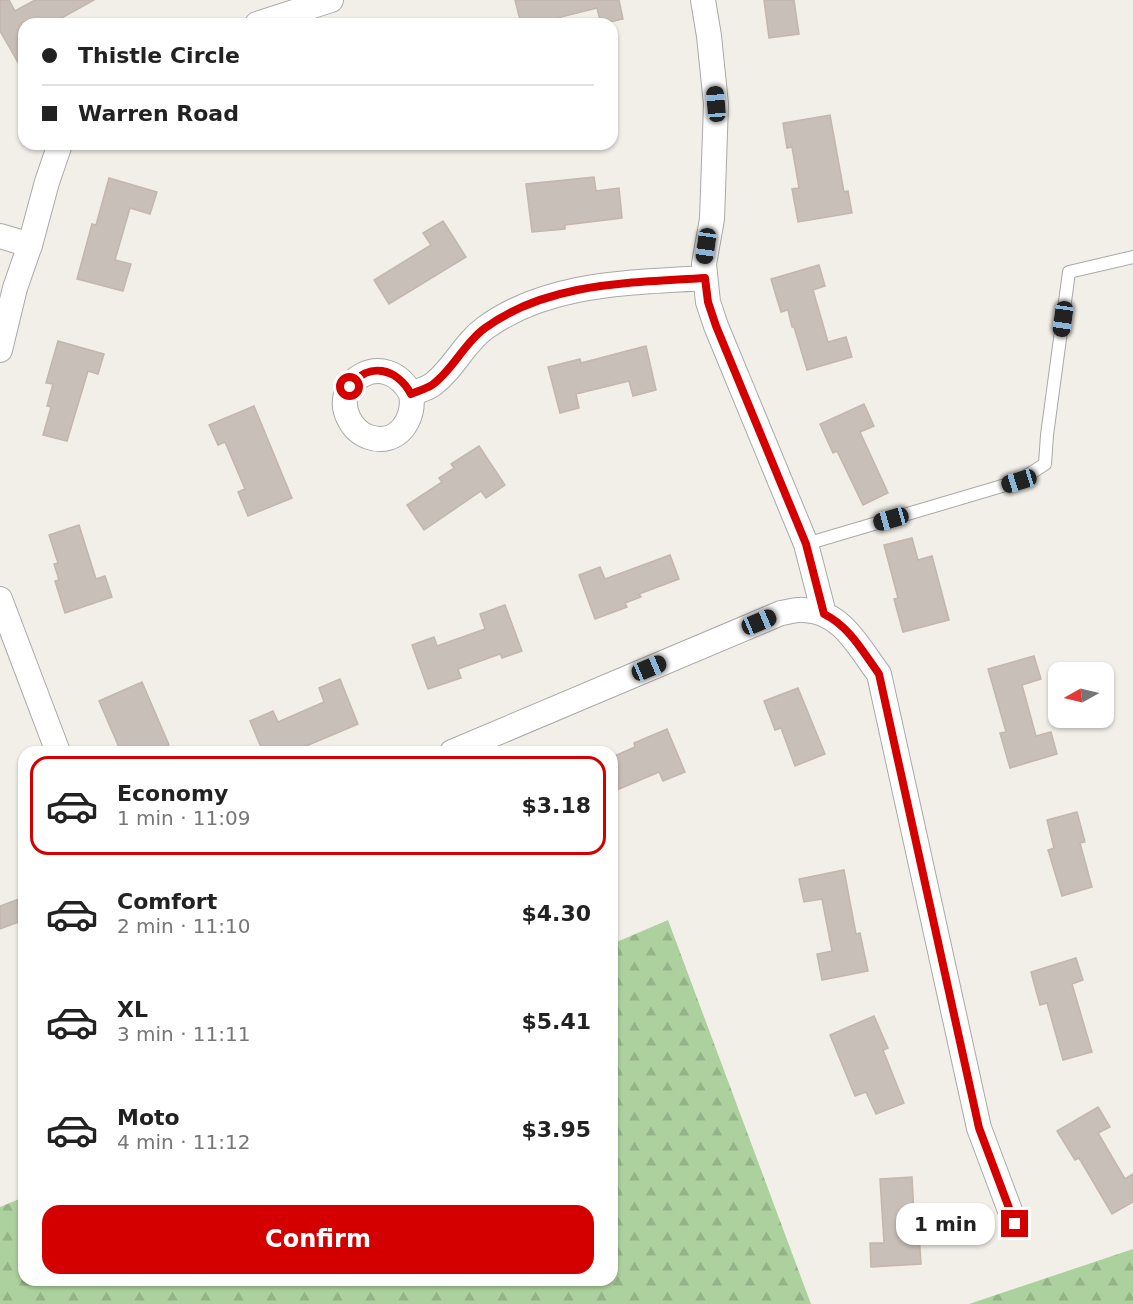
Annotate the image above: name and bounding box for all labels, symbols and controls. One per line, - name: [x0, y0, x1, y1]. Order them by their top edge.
- text: Thistle Circle: [78, 43, 240, 68]
- car: [705, 85, 727, 123]
- text: Warren Road: [78, 101, 239, 126]
- car: [695, 227, 717, 265]
- car: [1052, 300, 1074, 338]
- route start: [336, 373, 363, 400]
- car: [999, 467, 1039, 495]
- car: [871, 505, 911, 533]
- car: [739, 607, 779, 637]
- car: [629, 653, 669, 683]
- north arrow: [1048, 662, 1114, 728]
- map controls: [1048, 662, 1114, 728]
- icon: car: [45, 779, 99, 833]
- text: Economy: [117, 781, 228, 806]
- text: $3.18: [521, 793, 591, 818]
- text: 1 min · 11:09: [117, 806, 251, 830]
- icon: car: [45, 887, 99, 941]
- text: Comfort: [117, 889, 217, 914]
- text: $4.30: [521, 901, 591, 926]
- text: 2 min · 11:10: [117, 914, 251, 938]
- icon: car: [45, 995, 99, 1049]
- text: XL: [117, 997, 148, 1022]
- text: $5.41: [521, 1009, 591, 1034]
- text: 3 min · 11:11: [117, 1022, 251, 1046]
- icon: car: [45, 1103, 99, 1157]
- text: Moto: [117, 1105, 180, 1130]
- text: $3.95: [521, 1117, 591, 1142]
- text: 4 min · 11:12: [117, 1130, 251, 1154]
- callout: 1 min: [895, 1203, 994, 1245]
- button: Confirm: [42, 1205, 594, 1274]
- route end: [1001, 1210, 1028, 1237]
- text: 1 min: [914, 1212, 977, 1236]

